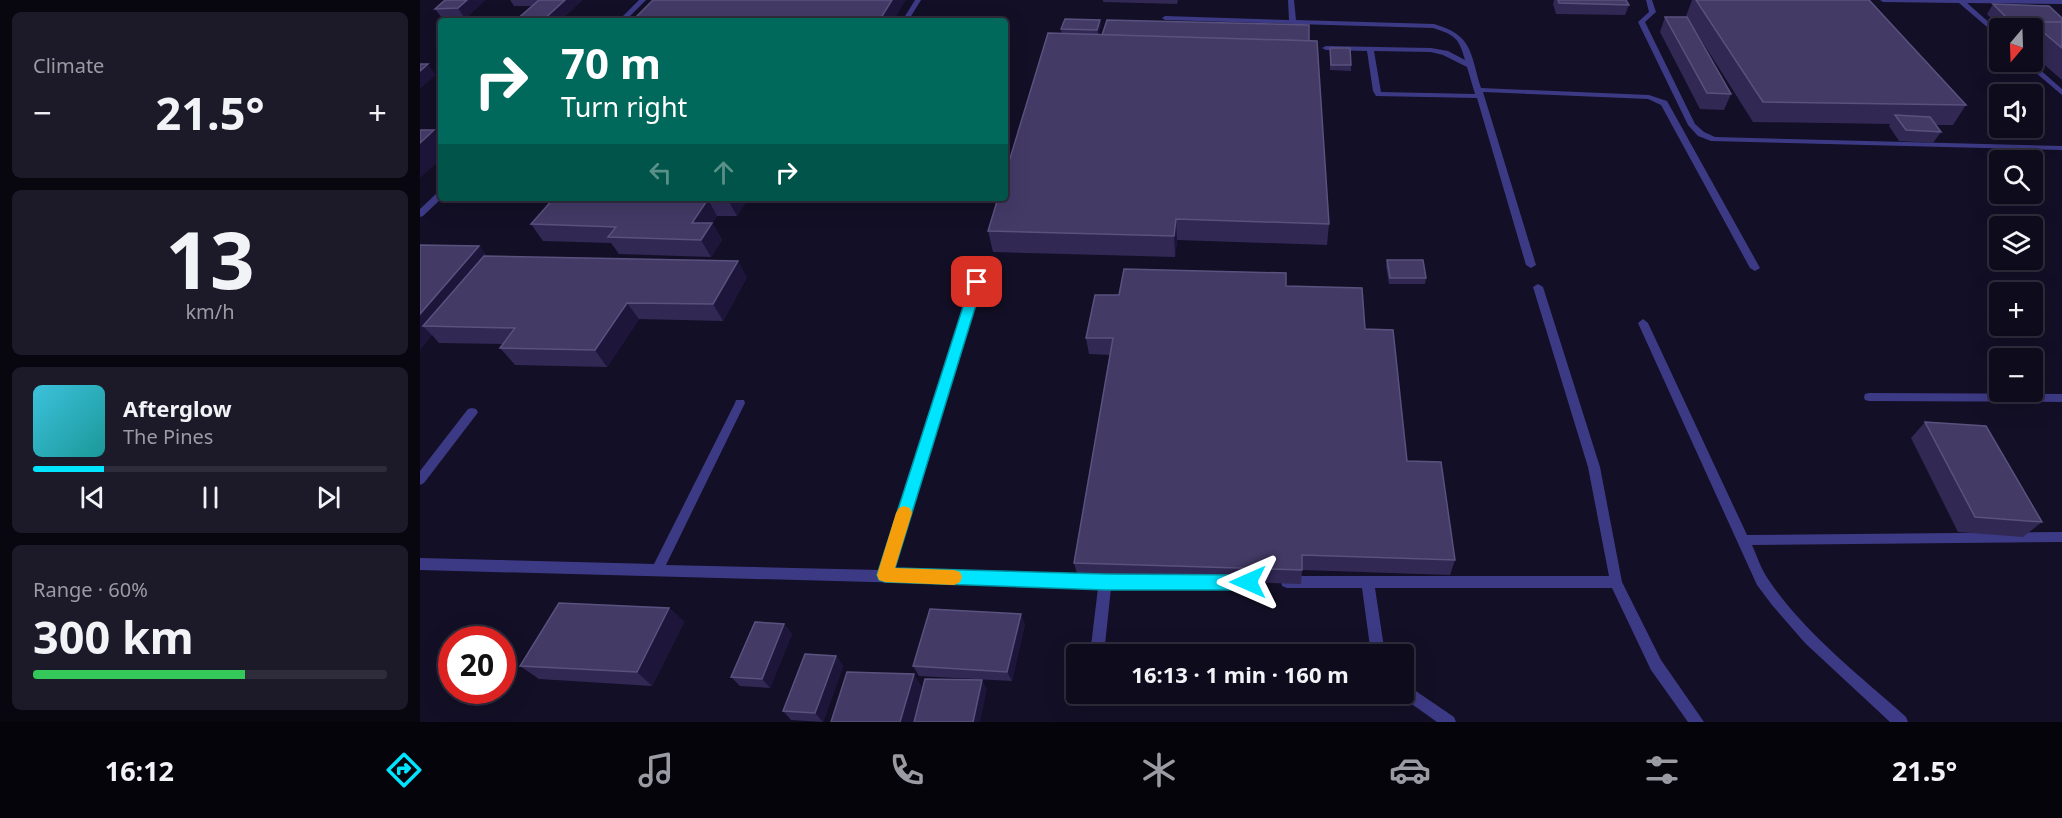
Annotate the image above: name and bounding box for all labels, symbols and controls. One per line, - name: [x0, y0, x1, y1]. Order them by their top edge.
- north arrow: [1989, 18, 2043, 72]
- map controls: [1989, 18, 2043, 402]
- text: 70 m: [561, 34, 661, 91]
- icon: right: [462, 42, 540, 120]
- text: Climate: [33, 52, 104, 79]
- text: 21.5°: [156, 82, 264, 143]
- button: sound: [1989, 84, 2043, 138]
- text: Turn right: [561, 88, 687, 125]
- text: −: [33, 90, 52, 135]
- text: +: [368, 90, 387, 135]
- button: search: [1989, 150, 2043, 204]
- icon: left: [644, 156, 677, 189]
- icon: ahead: [707, 156, 740, 189]
- icon: right: [770, 156, 803, 189]
- text: 13: [165, 206, 255, 312]
- button: layers: [1989, 216, 2043, 270]
- pin: [951, 256, 1002, 307]
- icon: arrive: [960, 265, 993, 298]
- button: +: [1989, 282, 2043, 336]
- text: km/h: [185, 298, 235, 325]
- button: −: [1989, 348, 2043, 402]
- text: Afterglow: [123, 393, 232, 423]
- text: The Pines: [123, 423, 213, 450]
- icon: previous: [76, 481, 109, 514]
- icon: pause: [194, 481, 227, 514]
- icon: next: [312, 481, 345, 514]
- position arrow: [1216, 550, 1280, 614]
- text: Range · 60%: [33, 576, 148, 603]
- text: 300 km: [33, 606, 194, 667]
- speed limit sign: 20: [438, 626, 516, 704]
- text: 16:13 · 1 min · 160 m: [1131, 659, 1349, 689]
- icon: directions: [383, 749, 425, 791]
- icon: music: [635, 749, 677, 791]
- icon: phone: [886, 749, 928, 791]
- icon: climate: [1138, 749, 1180, 791]
- icon: car: [1389, 749, 1431, 791]
- icon: filters: [1641, 749, 1683, 791]
- text: 16:12: [105, 752, 174, 789]
- text: 21.5°: [1892, 752, 1957, 789]

